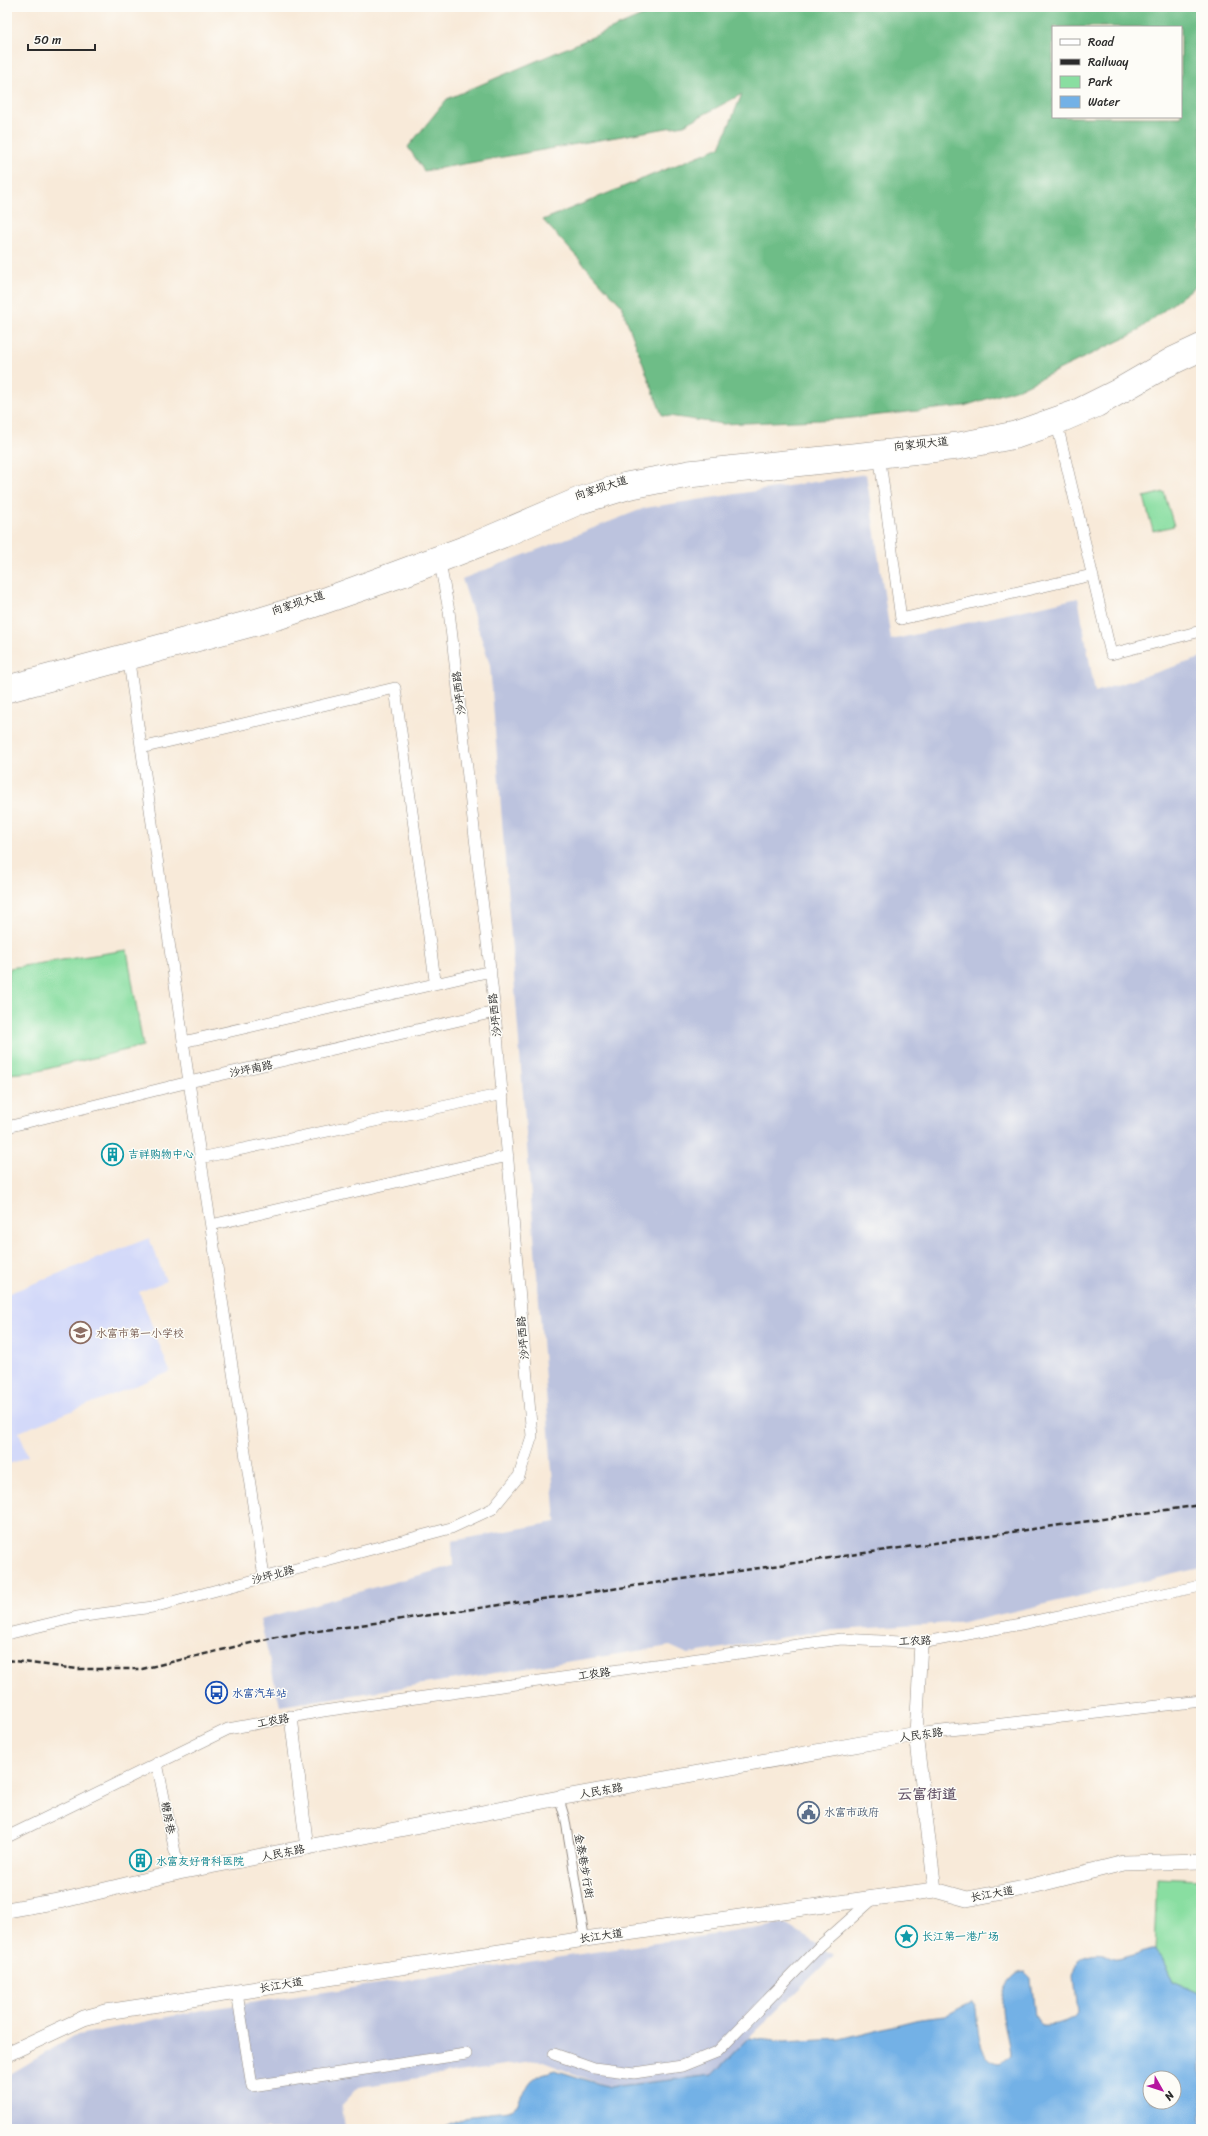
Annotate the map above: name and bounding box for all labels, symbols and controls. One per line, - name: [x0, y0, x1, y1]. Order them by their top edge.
- scale bar: [28, 26, 95, 52]
- legend: [1052, 26, 1182, 118]
- text: 50 m: [34, 29, 61, 51]
- text: Road: [1088, 31, 1115, 53]
- text: Railway: [1088, 51, 1129, 73]
- text: Park: [1088, 71, 1113, 93]
- text: Water: [1088, 91, 1121, 113]
- street label: 向家坝大道: [893, 432, 949, 456]
- street label: 向家坝大道: [572, 470, 630, 506]
- street label: 向家坝大道: [269, 585, 327, 621]
- street label: 沙坪西路: [447, 670, 471, 716]
- street label: 沙坪西路: [483, 992, 507, 1038]
- street label: 沙坪南路: [228, 1055, 274, 1083]
- building icon: 吉祥购物中心: [99, 1141, 125, 1167]
- place label: 吉祥购物中心: [128, 1145, 194, 1164]
- street label: 沙坪西路: [512, 1315, 534, 1361]
- school or university icon: 水富市第一小学校: [68, 1320, 94, 1346]
- place label: 水富市第一小学校: [96, 1324, 184, 1343]
- street label: 沙坪北路: [249, 1560, 297, 1590]
- street label: 工农路: [898, 1631, 932, 1651]
- street label: 工农路: [576, 1662, 612, 1686]
- bus stop icon: 水富汽车站: [203, 1680, 229, 1706]
- place label: 水富汽车站: [232, 1684, 287, 1703]
- street label: 工农路: [255, 1709, 291, 1733]
- street label: 人民东路: [898, 1723, 944, 1747]
- street label: 人民东路: [578, 1778, 624, 1804]
- district label: 云富街道: [897, 1781, 957, 1807]
- public building icon: 水富市政府: [795, 1799, 821, 1825]
- street label: 糖房巷: [156, 1800, 180, 1836]
- place label: 水富市政府: [824, 1803, 879, 1822]
- street label: 金泰巷步行街: [569, 1832, 599, 1901]
- street label: 人民东路: [260, 1839, 306, 1867]
- building icon: 水富友好骨科医院: [128, 1848, 154, 1874]
- place label: 水富友好骨科医院: [156, 1852, 244, 1871]
- street label: 长江大道: [969, 1881, 1015, 1907]
- place icon: 长江第一港广场: [894, 1923, 920, 1949]
- street label: 长江大道: [578, 1924, 624, 1948]
- place label: 长江第一港广场: [922, 1927, 999, 1946]
- street label: 长江大道: [258, 1972, 304, 1998]
- north arrow: [1142, 2070, 1182, 2110]
- text: N: [1159, 2086, 1180, 2105]

